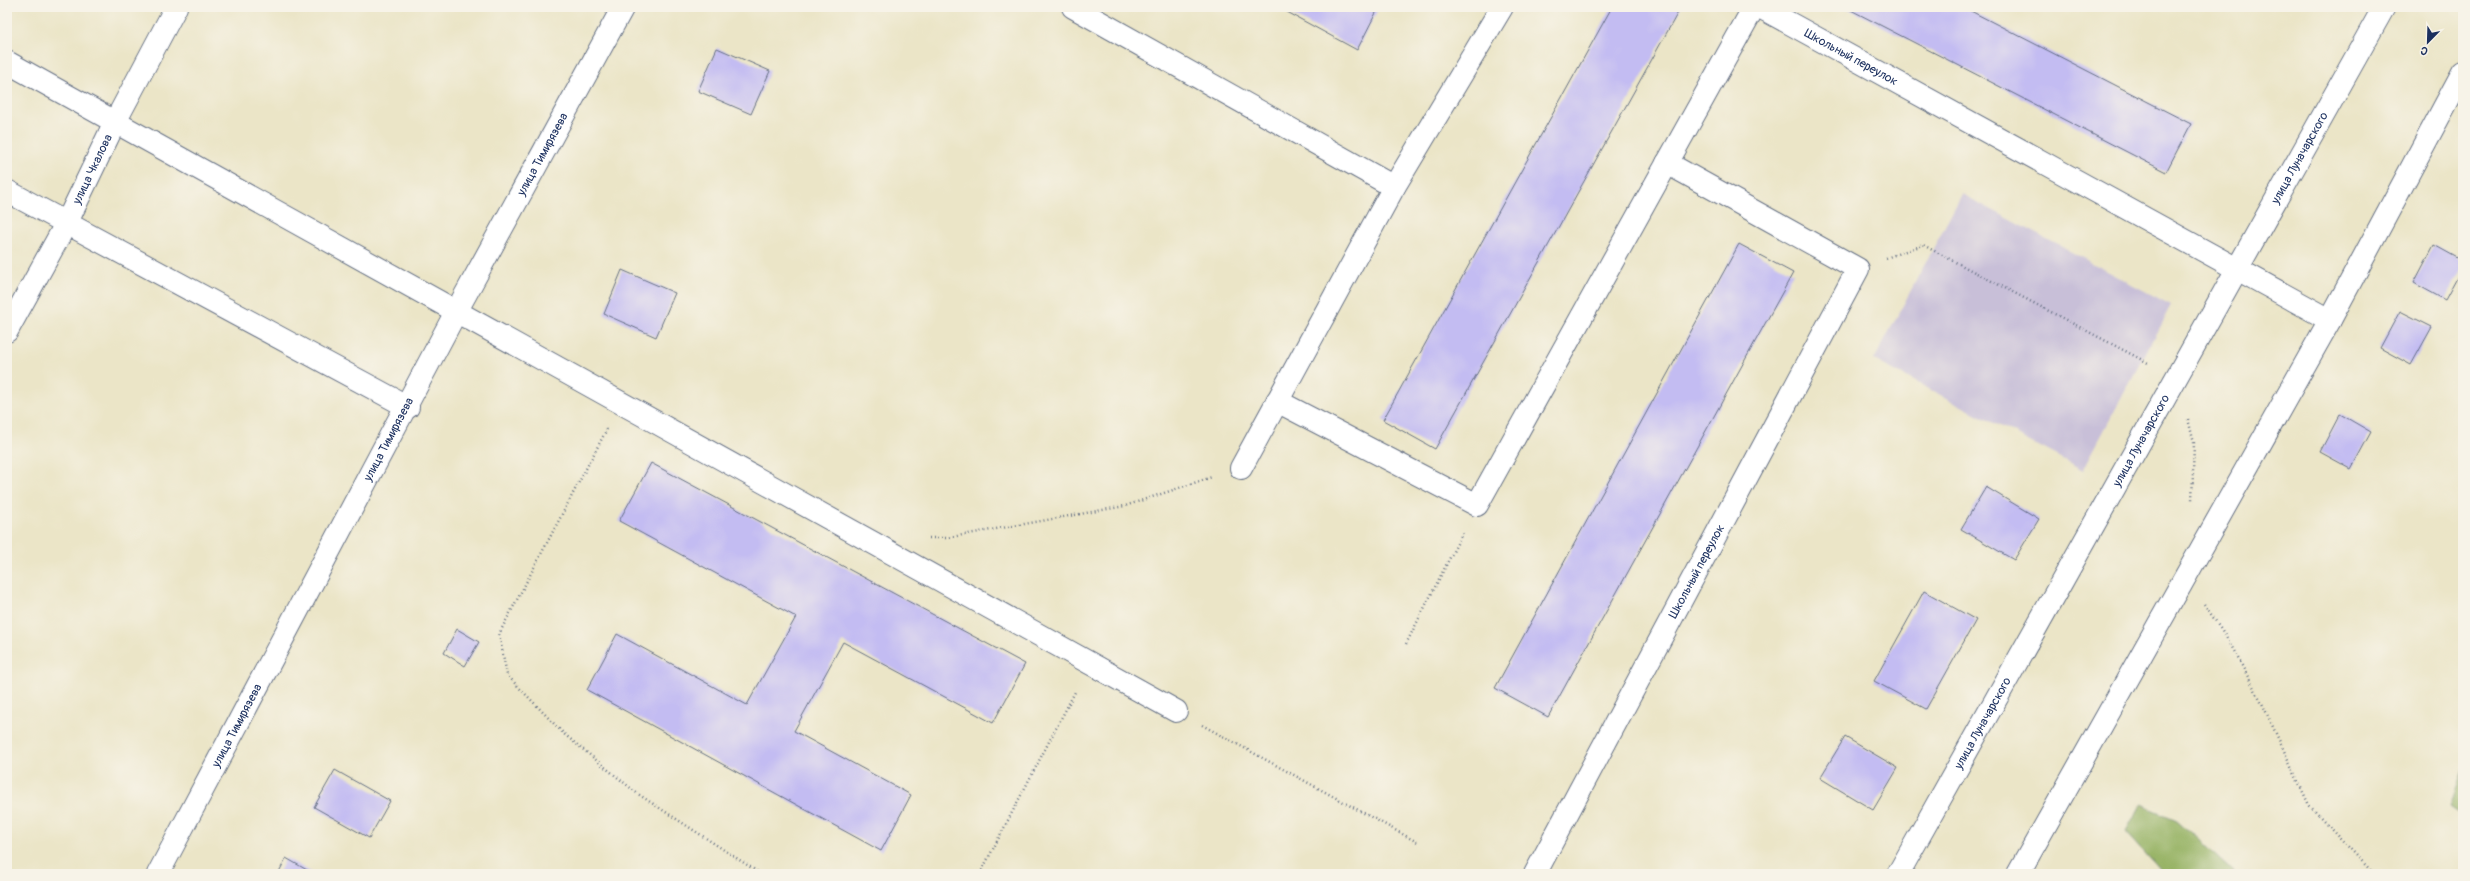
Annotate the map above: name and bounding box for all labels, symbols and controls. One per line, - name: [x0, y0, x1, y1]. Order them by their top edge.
- north arrow: [2408, 22, 2448, 62]
- street label: Школьный переулок: [1802, 26, 1900, 89]
- text: С: [2418, 43, 2430, 58]
- street label: улица Луначарского: [2268, 109, 2332, 208]
- street label: улица Тимирязева: [514, 110, 572, 199]
- street label: улица Чкалова: [69, 132, 116, 208]
- street label: улица Луначарского: [2109, 392, 2173, 490]
- street label: улица Тимирязева: [360, 395, 417, 485]
- street label: Школьный переулок: [1666, 522, 1728, 621]
- street label: улица Луначарского: [1951, 674, 2015, 773]
- street label: улица Тимирязева: [208, 681, 266, 771]

